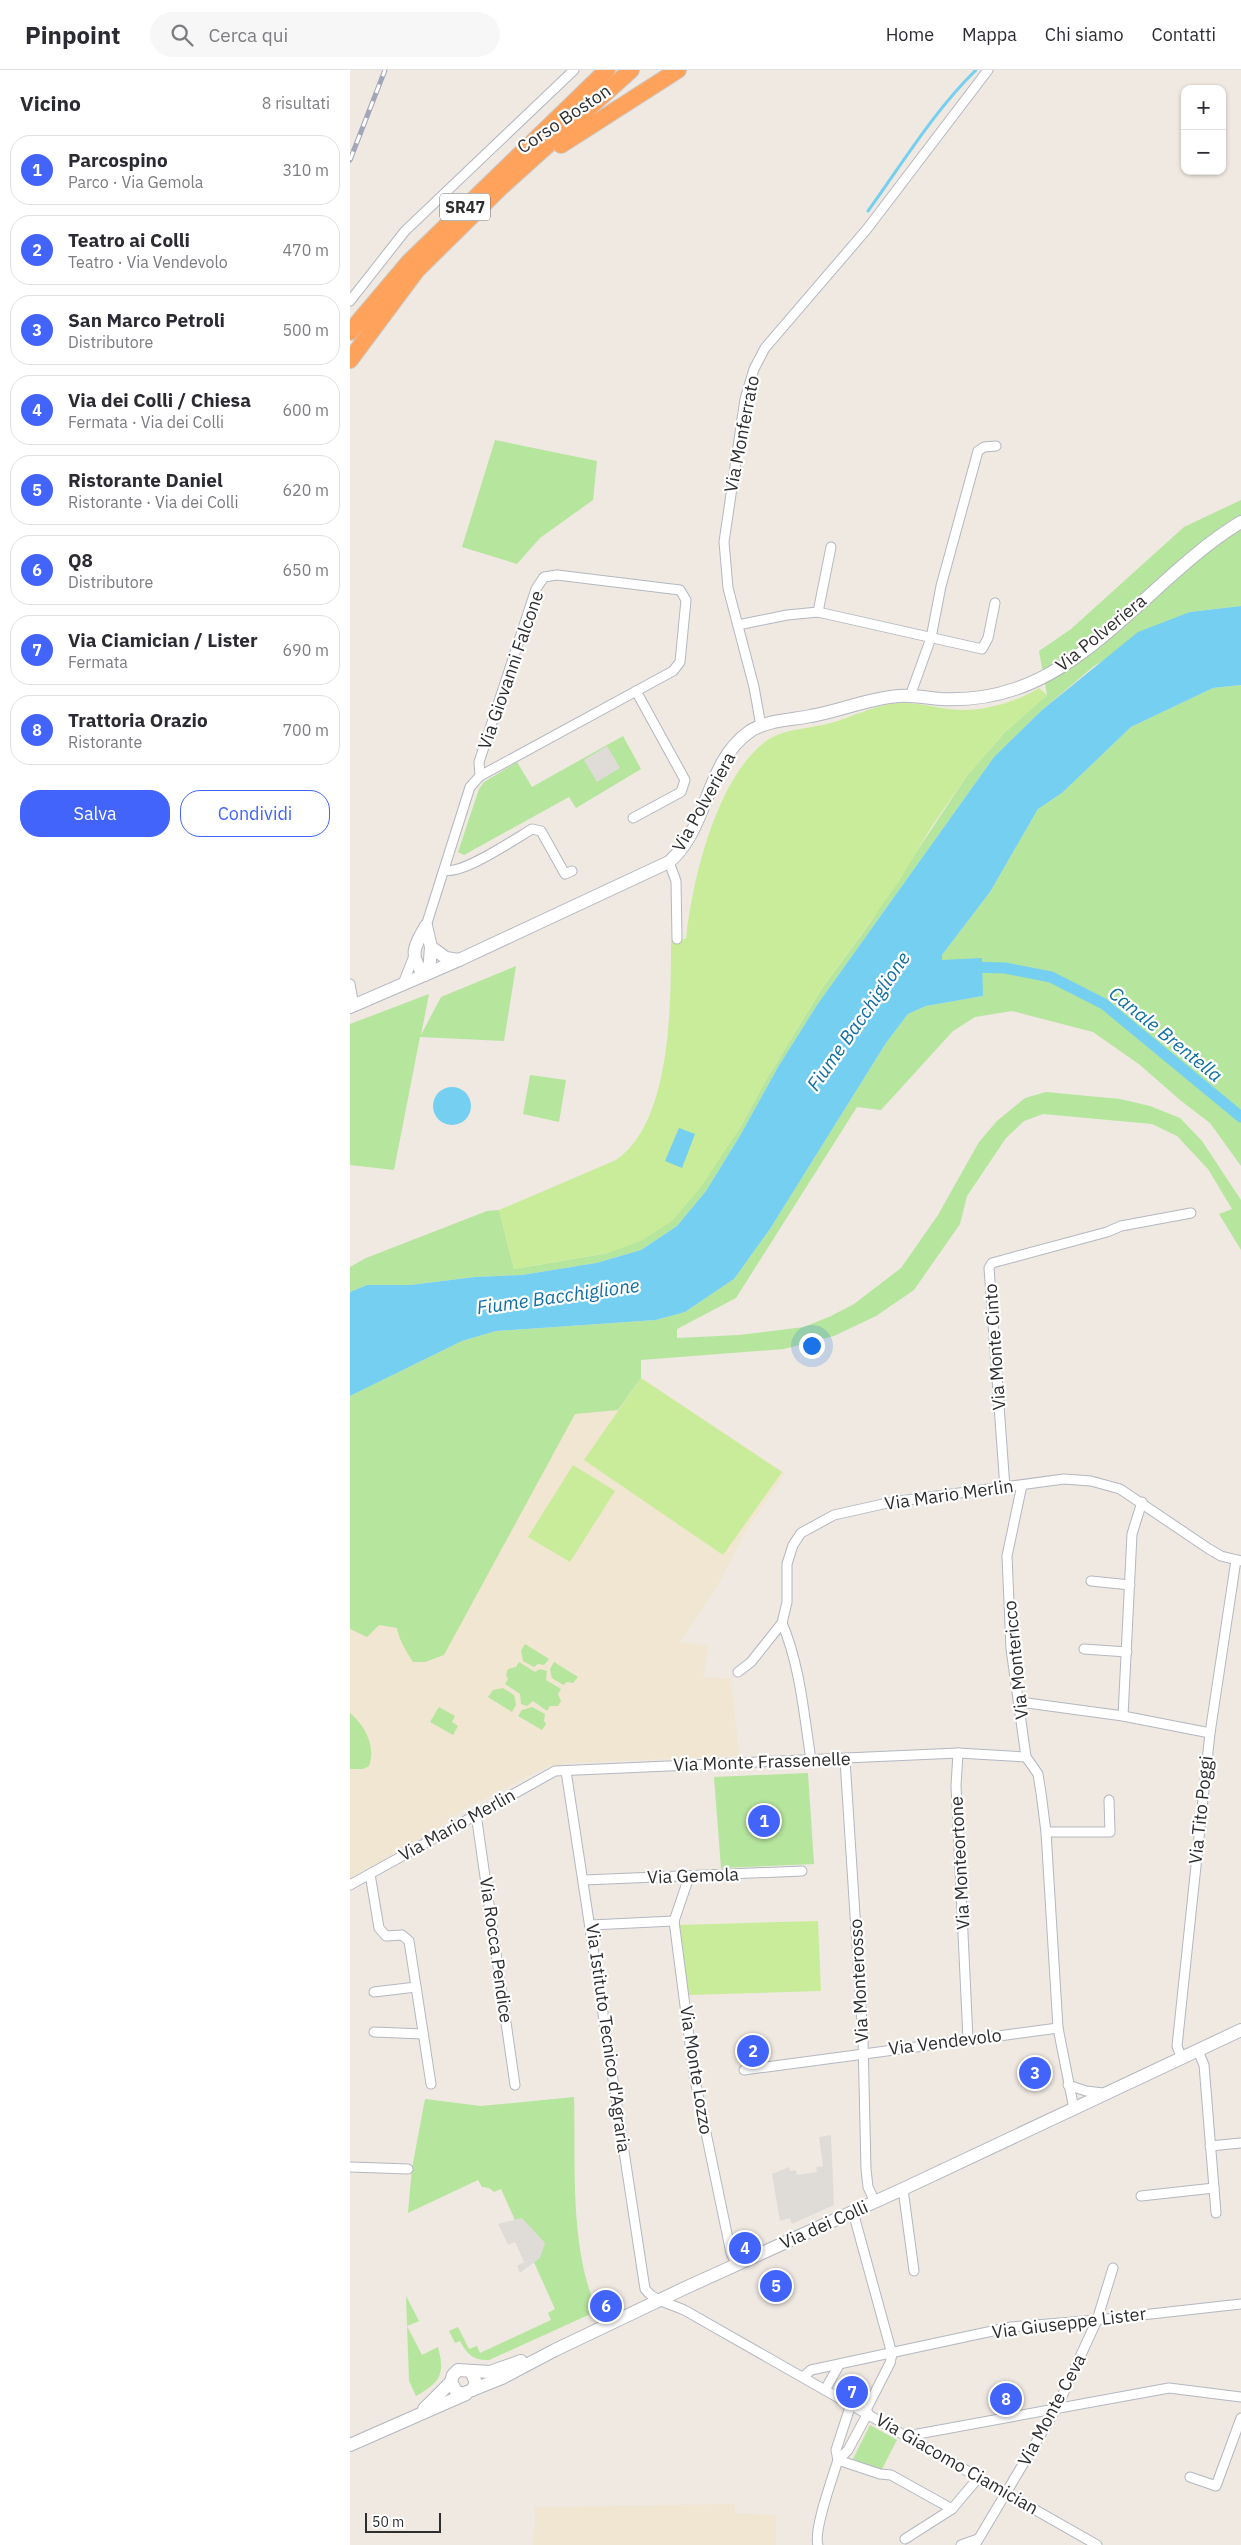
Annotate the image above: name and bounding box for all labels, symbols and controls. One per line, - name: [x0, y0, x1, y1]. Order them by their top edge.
- search box: [150, 12, 500, 57]
- text: Pinpoint: [25, 19, 120, 51]
- icon: search: [168, 21, 196, 49]
- text: Cerca qui: [208, 23, 288, 47]
- text: Home: [886, 23, 934, 46]
- text: Mappa: [962, 23, 1017, 46]
- text: Chi siamo: [1045, 23, 1124, 46]
- text: Contatti: [1152, 23, 1216, 46]
- street label: Corso Boston: [513, 79, 615, 158]
- map controls: [1181, 85, 1226, 175]
- button: +: [1181, 85, 1226, 130]
- text: Vicino: [20, 89, 81, 117]
- text: 8 risultati: [262, 93, 330, 113]
- button: −: [1181, 130, 1226, 175]
- text: Parcospino: [68, 148, 168, 172]
- text: 1: [32, 160, 42, 180]
- text: 310 m: [282, 160, 329, 180]
- text: Parco · Via Gemola: [68, 172, 203, 192]
- road number: SR47: [440, 194, 490, 220]
- text: Teatro ai Colli: [68, 228, 190, 252]
- text: 2: [32, 240, 42, 260]
- text: 470 m: [282, 240, 329, 260]
- text: Teatro · Via Vendevolo: [68, 252, 228, 272]
- text: San Marco Petroli: [68, 308, 225, 332]
- text: 3: [32, 320, 42, 340]
- text: 500 m: [282, 320, 329, 340]
- text: Distributore: [68, 332, 153, 352]
- street label: Via Monferrato: [719, 373, 764, 494]
- text: Via dei Colli / Chiesa: [68, 388, 251, 412]
- text: 4: [32, 400, 42, 420]
- text: 600 m: [282, 400, 329, 420]
- text: Fermata · Via dei Colli: [68, 412, 224, 432]
- text: Ristorante Daniel: [68, 468, 223, 492]
- text: 5: [32, 480, 42, 500]
- text: 620 m: [282, 480, 329, 500]
- text: Ristorante · Via dei Colli: [68, 492, 238, 512]
- text: Q8: [68, 548, 93, 572]
- text: 6: [32, 560, 42, 580]
- text: 650 m: [282, 560, 329, 580]
- text: Distributore: [68, 572, 153, 592]
- street label: Via Giovanni Falcone: [473, 587, 549, 752]
- street label: Via Polveriera: [1051, 589, 1151, 676]
- text: Via Ciamician / Lister: [68, 628, 258, 652]
- text: 7: [32, 640, 42, 660]
- text: 690 m: [282, 640, 329, 660]
- text: Fermata: [68, 652, 128, 672]
- text: Trattoria Orazio: [68, 708, 208, 732]
- text: 8: [32, 720, 42, 740]
- text: 700 m: [282, 720, 329, 740]
- text: Ristorante: [68, 732, 142, 752]
- street label: Via Polveriera: [667, 748, 741, 856]
- button: Salva: [20, 790, 170, 837]
- button: Condividi: [180, 790, 330, 837]
- water label: Fiume Bacchiglione: [801, 947, 915, 1095]
- water label: Canale Brentella: [1104, 981, 1228, 1087]
- water label: Fiume Bacchiglione: [475, 1273, 641, 1319]
- street label: Via Monte Cinto: [979, 1283, 1010, 1411]
- your location: [799, 1333, 825, 1359]
- street label: Via Mario Merlin: [883, 1474, 1015, 1515]
- street label: Via Montericco: [998, 1599, 1033, 1721]
- street label: Via Monte Frassenelle: [673, 1747, 851, 1776]
- street label: Via Tito Poggi: [1183, 1755, 1218, 1865]
- street label: Via Mario Merlin: [394, 1783, 519, 1866]
- street label: Via Monteortone: [945, 1796, 974, 1930]
- pin: 1: [748, 1802, 780, 1840]
- street label: Via Gemola: [647, 1862, 740, 1889]
- street label: Via Rocca Pendice: [475, 1876, 518, 2024]
- street label: Via Monterosso: [844, 1918, 873, 2044]
- street label: Via Istituto Tecnico d'Agraria: [581, 1922, 636, 2154]
- street label: Via Monte Lozzo: [675, 2004, 718, 2136]
- street label: Via Vendevolo: [887, 2023, 1003, 2060]
- pin: 2: [737, 2032, 769, 2070]
- pin: 3: [1019, 2054, 1051, 2092]
- street label: Via dei Colli: [776, 2195, 871, 2254]
- pin: 4: [729, 2229, 761, 2267]
- pin: 5: [760, 2267, 792, 2305]
- pin: 6: [590, 2287, 622, 2325]
- street label: Via Giuseppe Lister: [991, 2302, 1148, 2343]
- street label: Via Monte Ceva: [1012, 2349, 1091, 2470]
- pin: 7: [836, 2373, 868, 2411]
- pin: 8: [990, 2380, 1022, 2418]
- street label: Via Giacomo Ciamician: [872, 2408, 1043, 2520]
- scale bar: [365, 2510, 441, 2533]
- text: 50 m: [372, 2513, 404, 2531]

